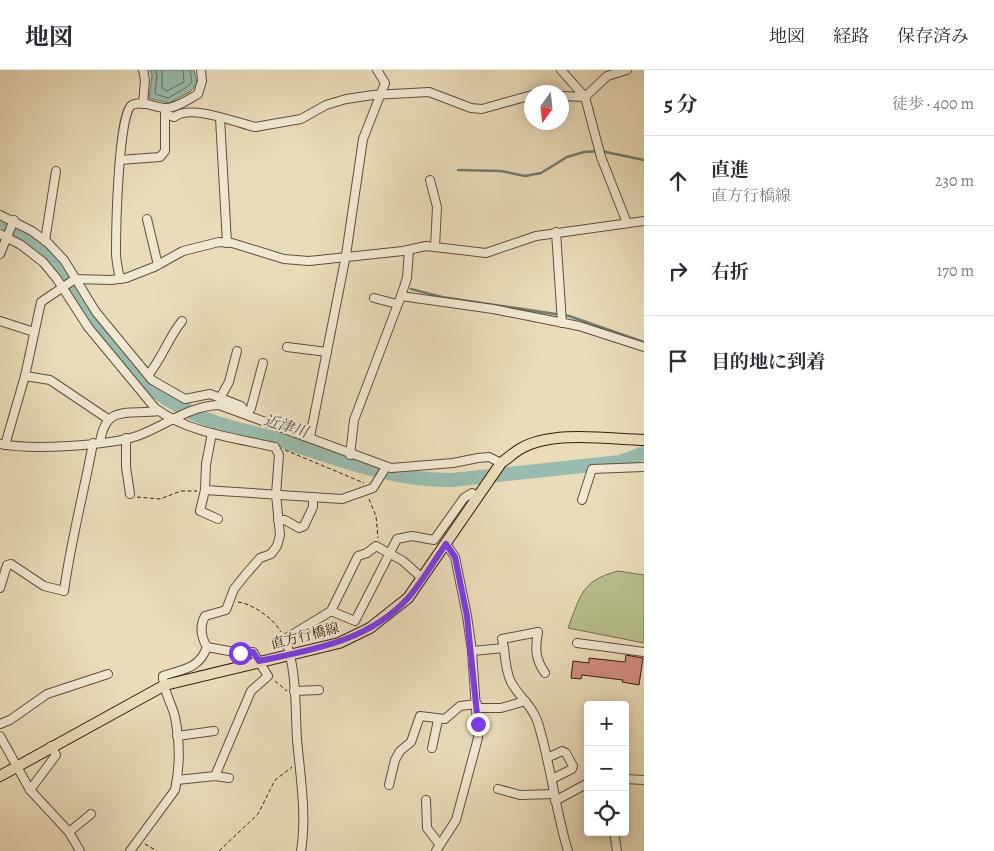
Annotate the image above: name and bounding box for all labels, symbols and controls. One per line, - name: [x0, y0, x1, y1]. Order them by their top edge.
- text: 地図: [25, 21, 73, 53]
- text: 地図: [769, 24, 805, 48]
- text: 経路: [833, 24, 869, 48]
- text: 保存済み: [897, 24, 969, 48]
- north arrow: [524, 85, 569, 130]
- text: 5 分: [664, 90, 698, 118]
- text: 徒歩 · 400 m: [892, 93, 974, 115]
- text: 直進: [711, 157, 749, 183]
- icon: ahead: [664, 167, 692, 195]
- text: 230 m: [935, 170, 974, 192]
- text: 直方行橋線: [711, 185, 791, 207]
- icon: right: [664, 257, 692, 285]
- text: 右折: [711, 259, 749, 285]
- text: 170 m: [937, 260, 974, 282]
- icon: arrive: [664, 347, 692, 375]
- text: 目的地に到着: [711, 349, 825, 375]
- water label: 近津川: [262, 410, 312, 443]
- street label: 直方行橋線: [269, 618, 341, 654]
- route start: [229, 642, 252, 665]
- map controls: [584, 701, 629, 836]
- button: +: [584, 701, 629, 746]
- route end: [467, 713, 490, 736]
- button: −: [584, 746, 629, 791]
- button: locate: [584, 791, 629, 836]

